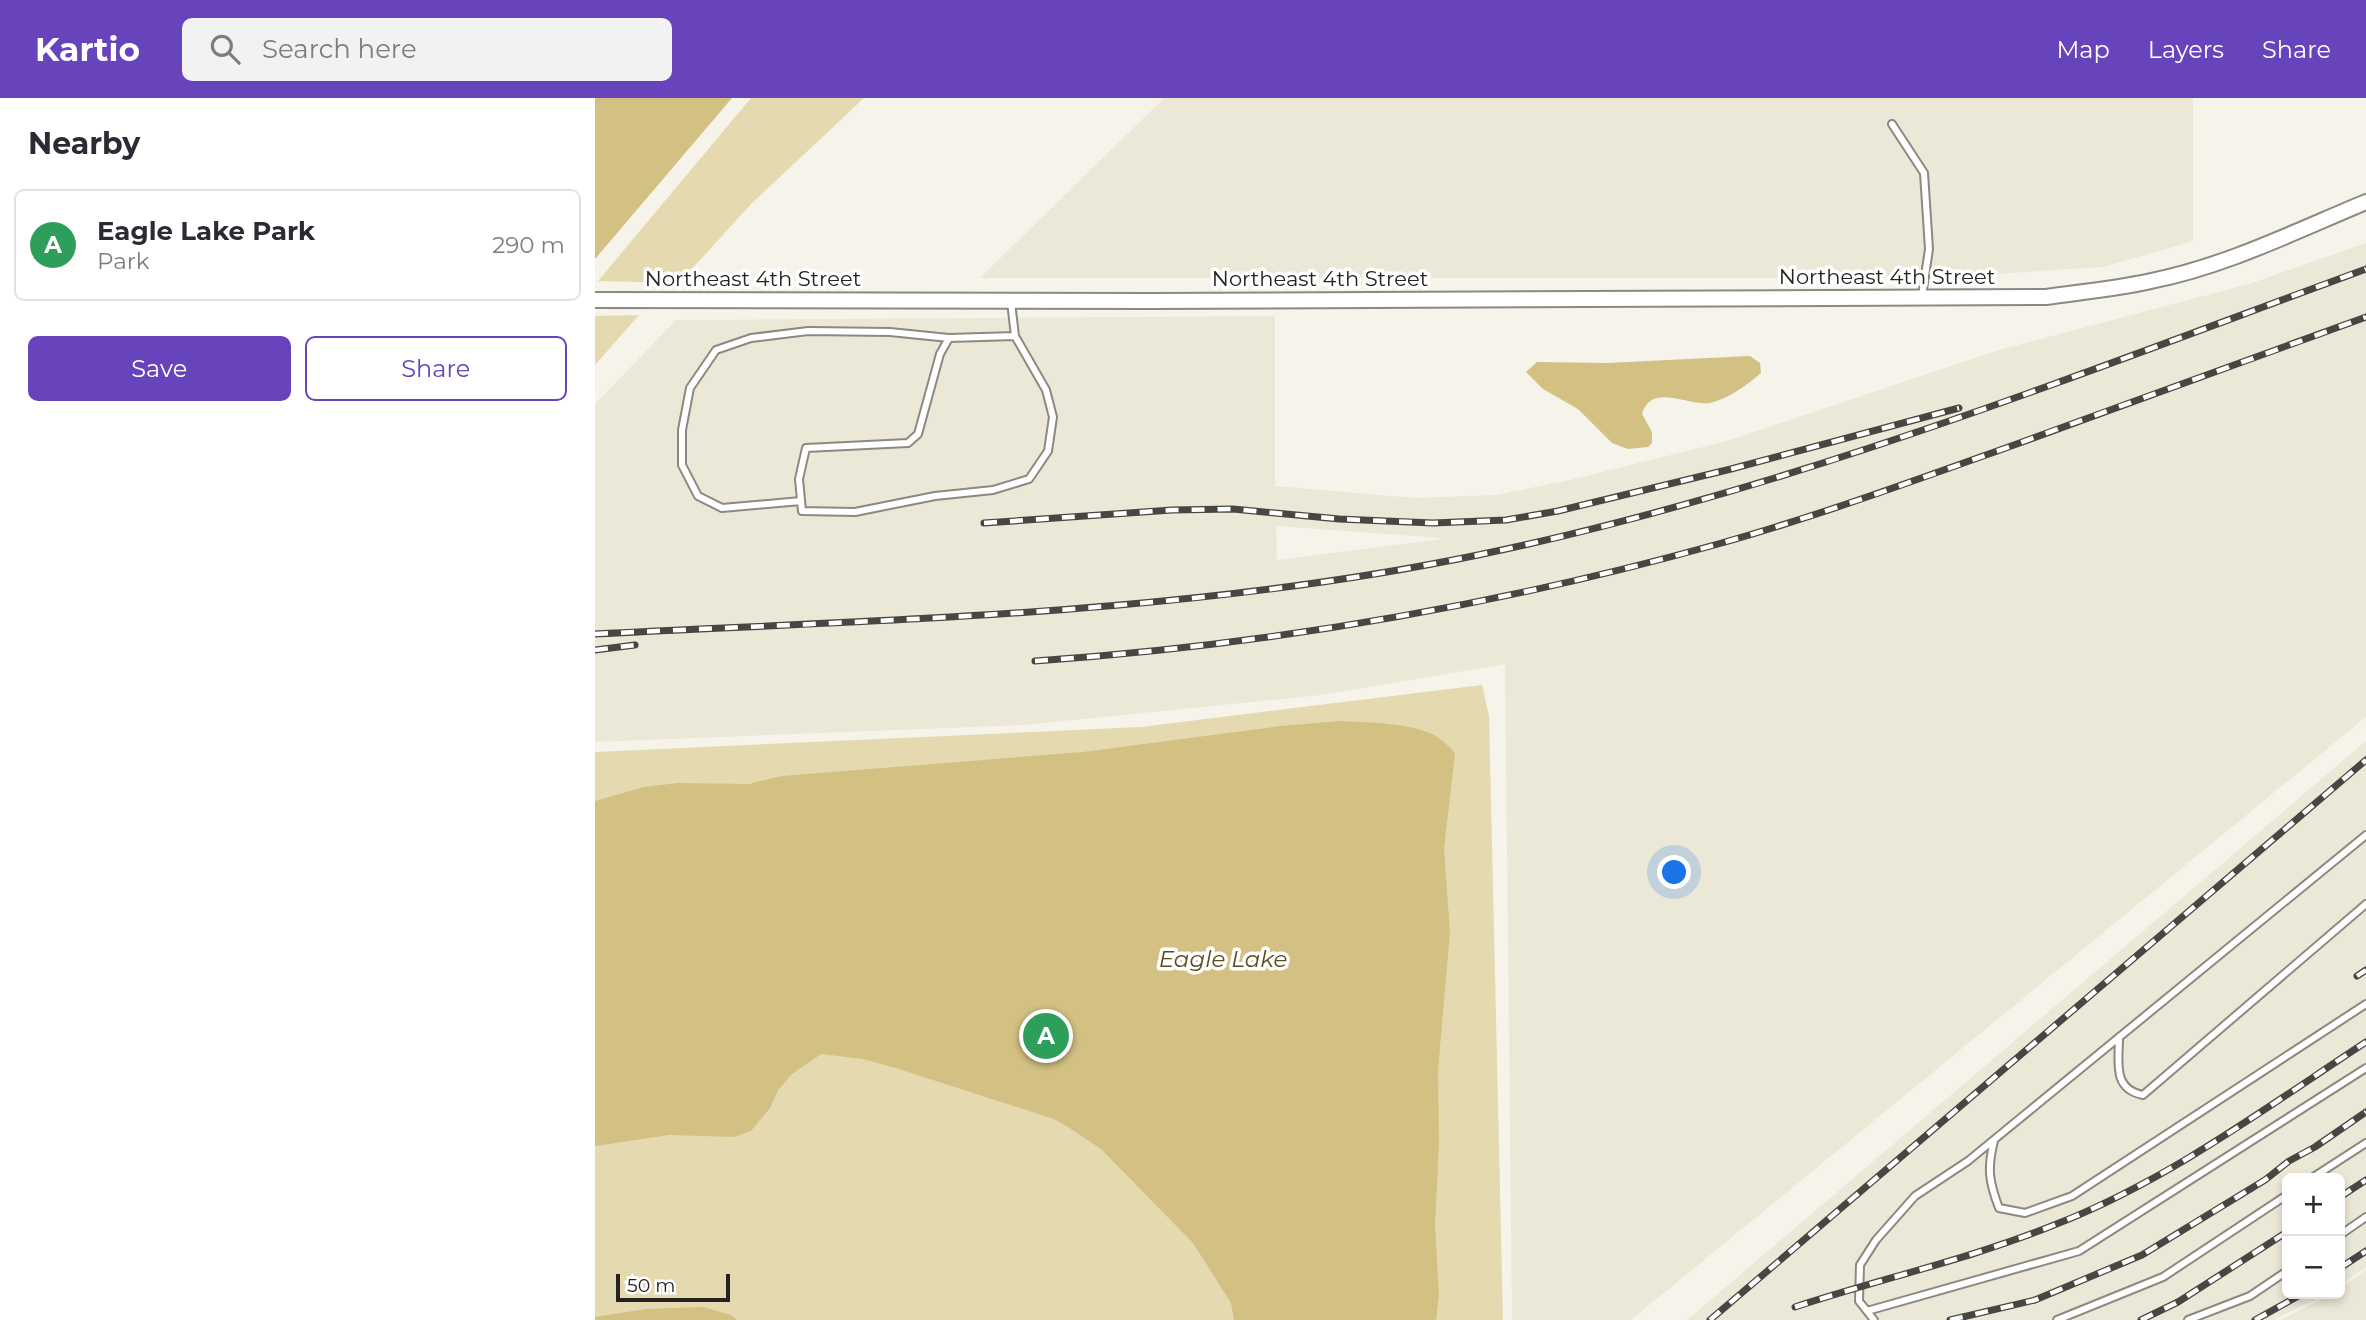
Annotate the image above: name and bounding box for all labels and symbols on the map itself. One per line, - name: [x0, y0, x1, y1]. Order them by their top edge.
- street label: Northeast 4th Street: [1779, 264, 1995, 289]
- street label: Northeast 4th Street: [645, 266, 861, 291]
- street label: Northeast 4th Street: [1212, 266, 1428, 291]
- your location: [1657, 855, 1691, 889]
- water label: Eagle Lake: [1159, 945, 1287, 973]
- pin: A: [1023, 1010, 1069, 1062]
- scale bar: [616, 1271, 730, 1303]

